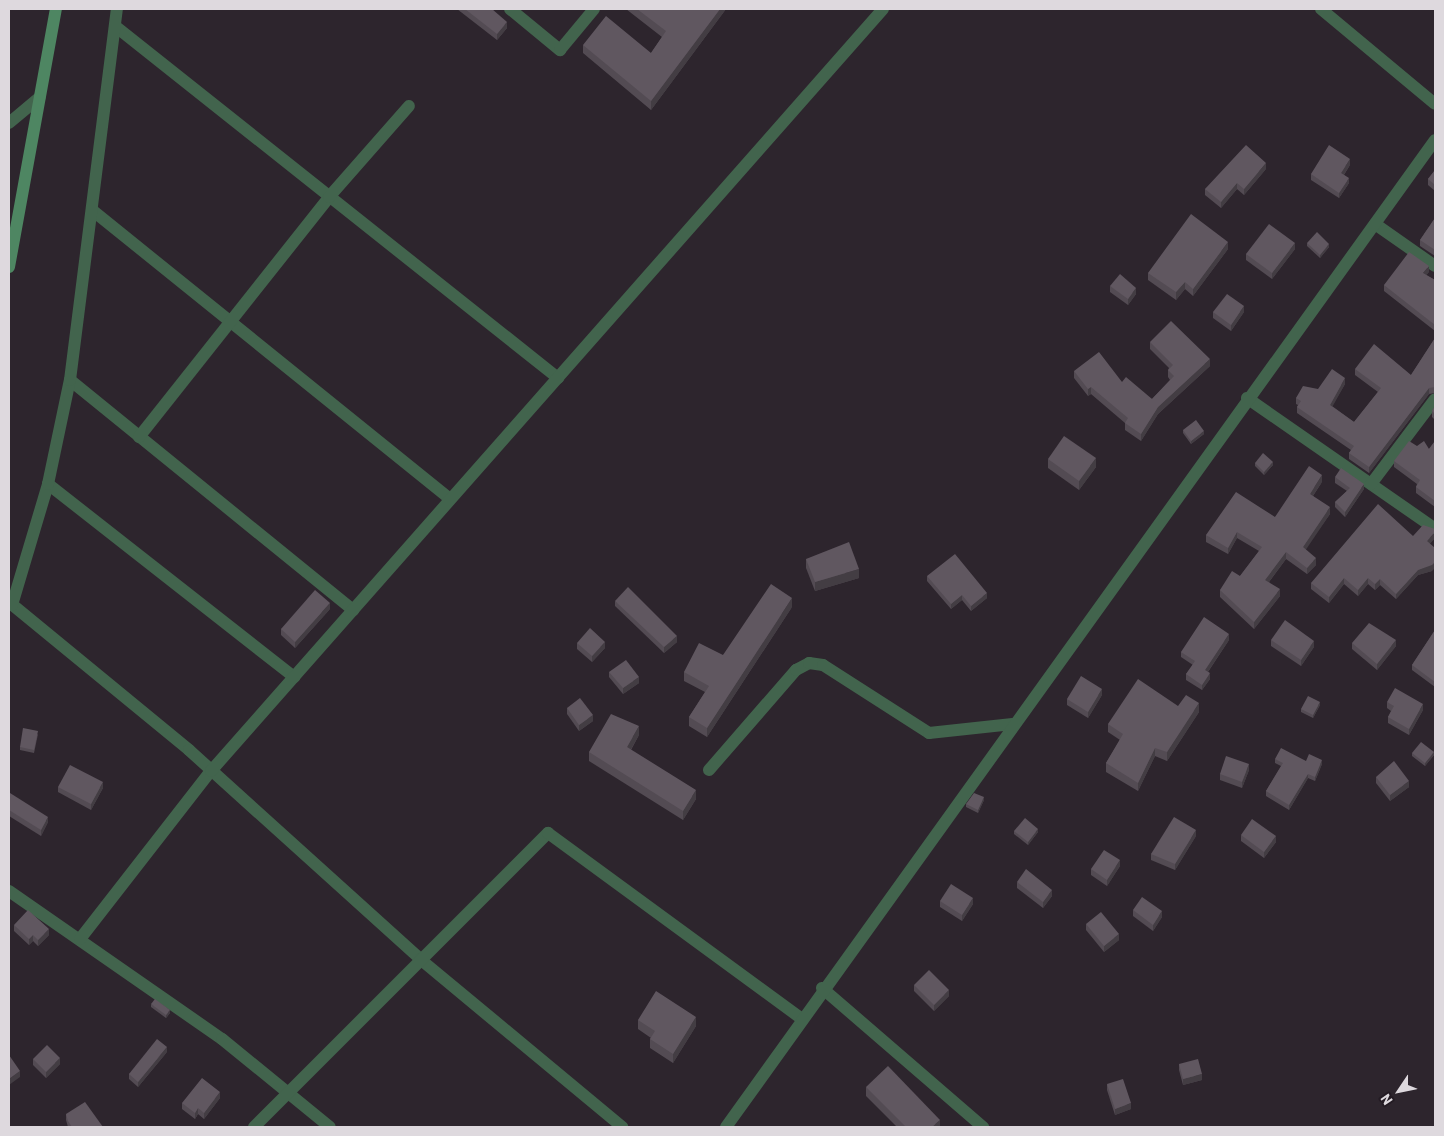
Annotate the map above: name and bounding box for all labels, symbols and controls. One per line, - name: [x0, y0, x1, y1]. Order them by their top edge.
- north arrow: [1374, 1066, 1424, 1116]
- text: N: [1376, 1091, 1396, 1108]

